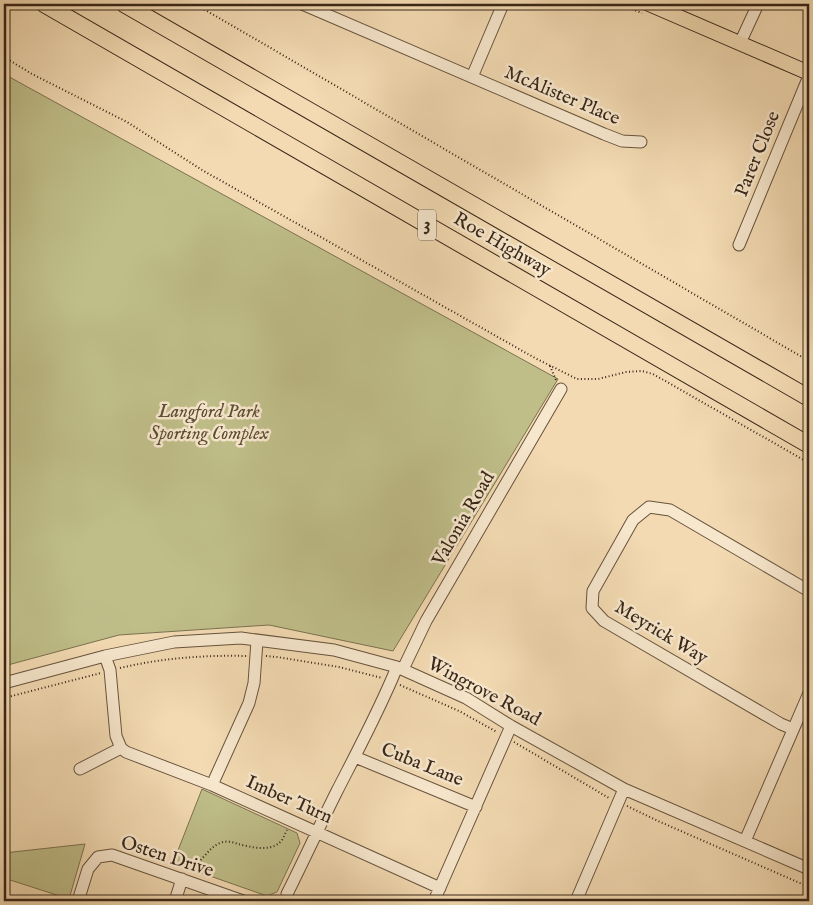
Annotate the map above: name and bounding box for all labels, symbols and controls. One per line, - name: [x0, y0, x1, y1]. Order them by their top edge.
- street label: McAlister Place: [501, 61, 624, 131]
- street label: Parer Close: [730, 107, 786, 200]
- street label: Roe Highway: [449, 207, 556, 283]
- road number: 3: [418, 210, 436, 240]
- park label: Langford Park Sporting Complex: [149, 400, 270, 446]
- street label: Valonia Road: [427, 467, 501, 571]
- street label: Meyrick Way: [610, 596, 713, 671]
- street label: Wingrove Road: [423, 652, 545, 732]
- street label: Cuba Lane: [377, 738, 467, 792]
- street label: Imber Turn: [242, 770, 336, 830]
- street label: Osten Drive: [118, 831, 217, 883]

